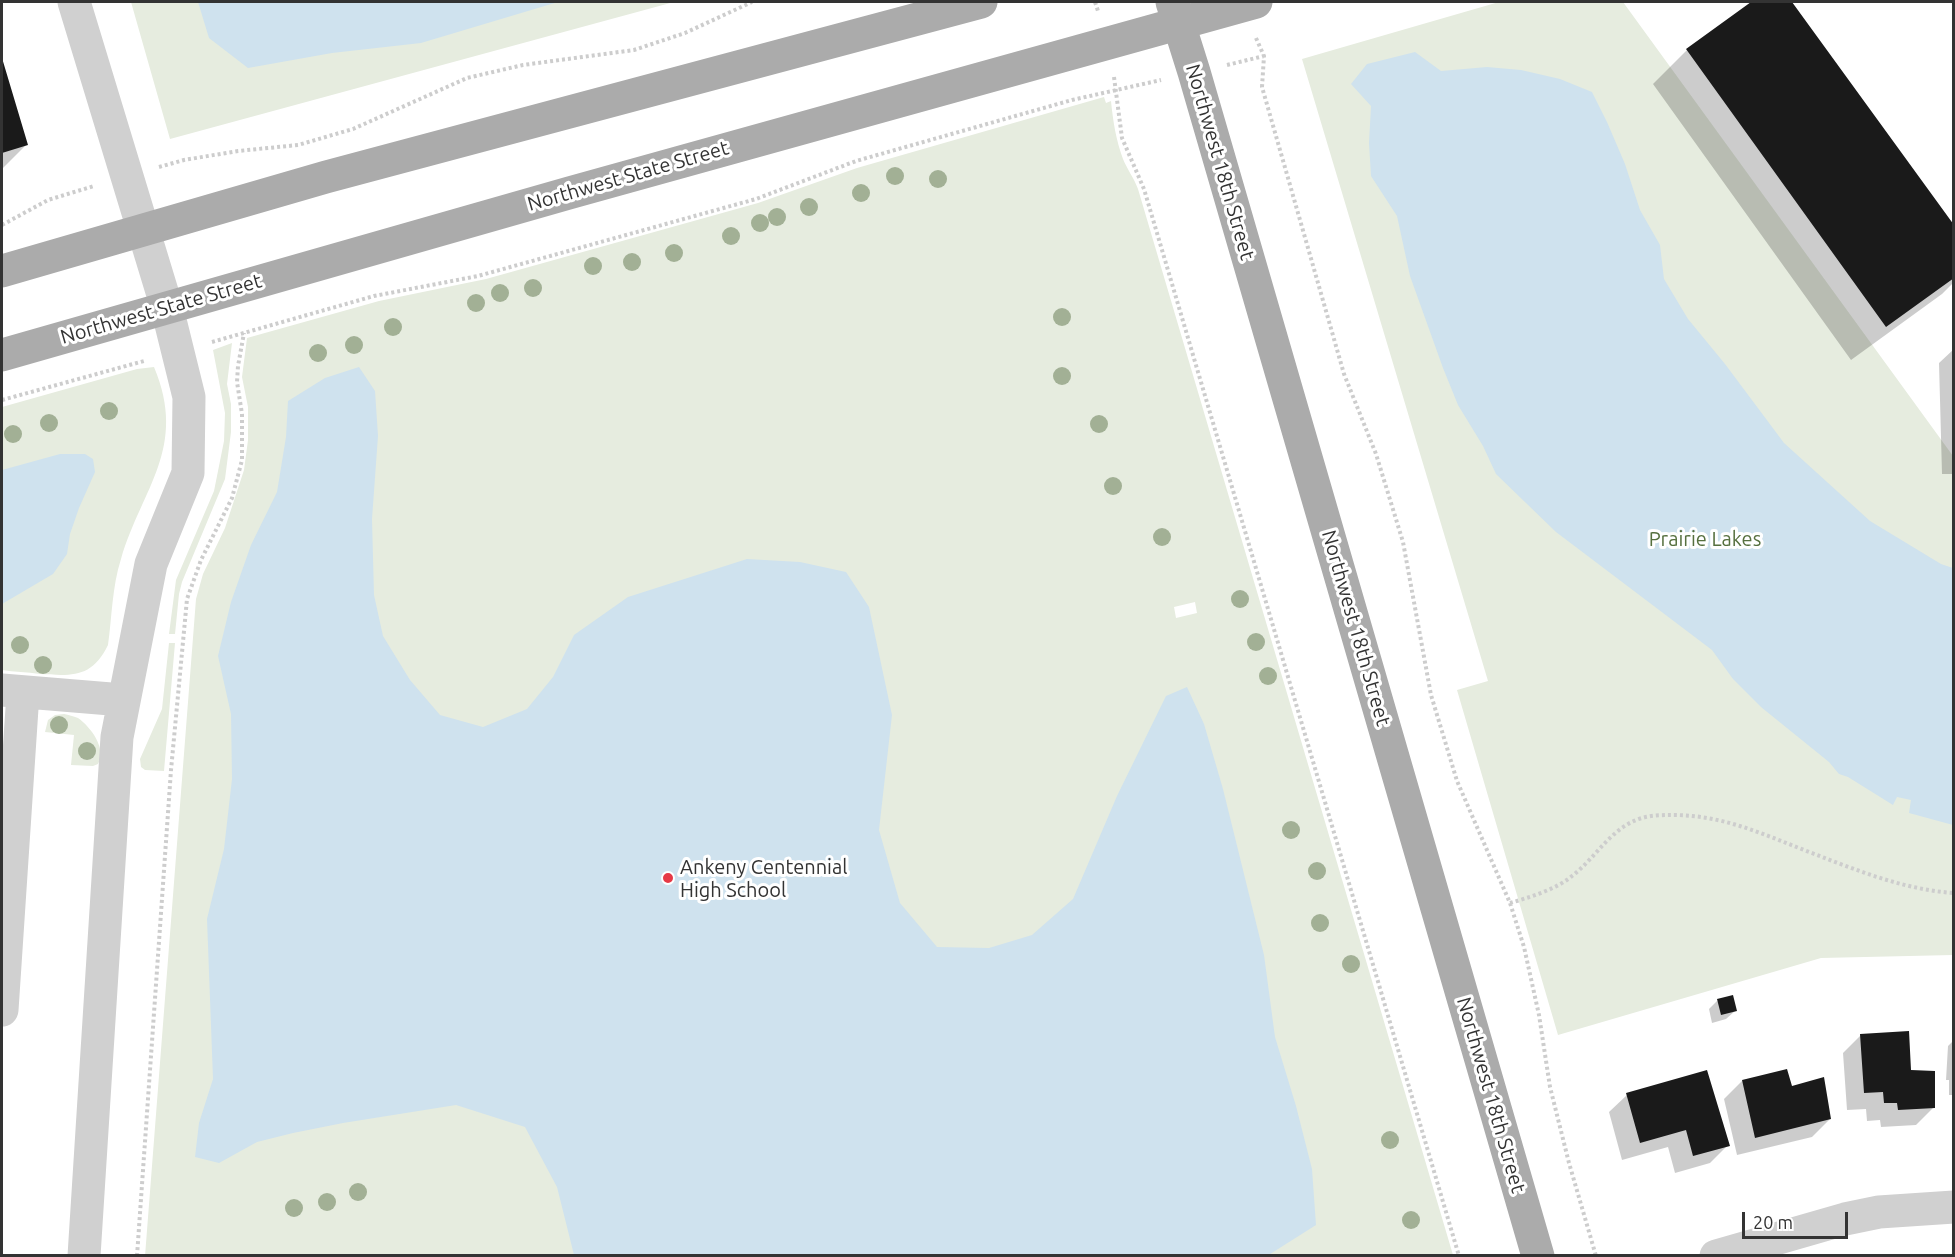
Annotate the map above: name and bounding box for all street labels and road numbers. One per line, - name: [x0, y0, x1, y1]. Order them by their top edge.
- street label: Northwest 18th Street: [1181, 61, 1259, 263]
- street label: Northwest State Street: [525, 136, 731, 216]
- street label: Northwest State Street: [58, 269, 264, 349]
- street label: Northwest 18th Street: [1317, 527, 1395, 729]
- street label: Northwest 18th Street: [1452, 994, 1530, 1196]

